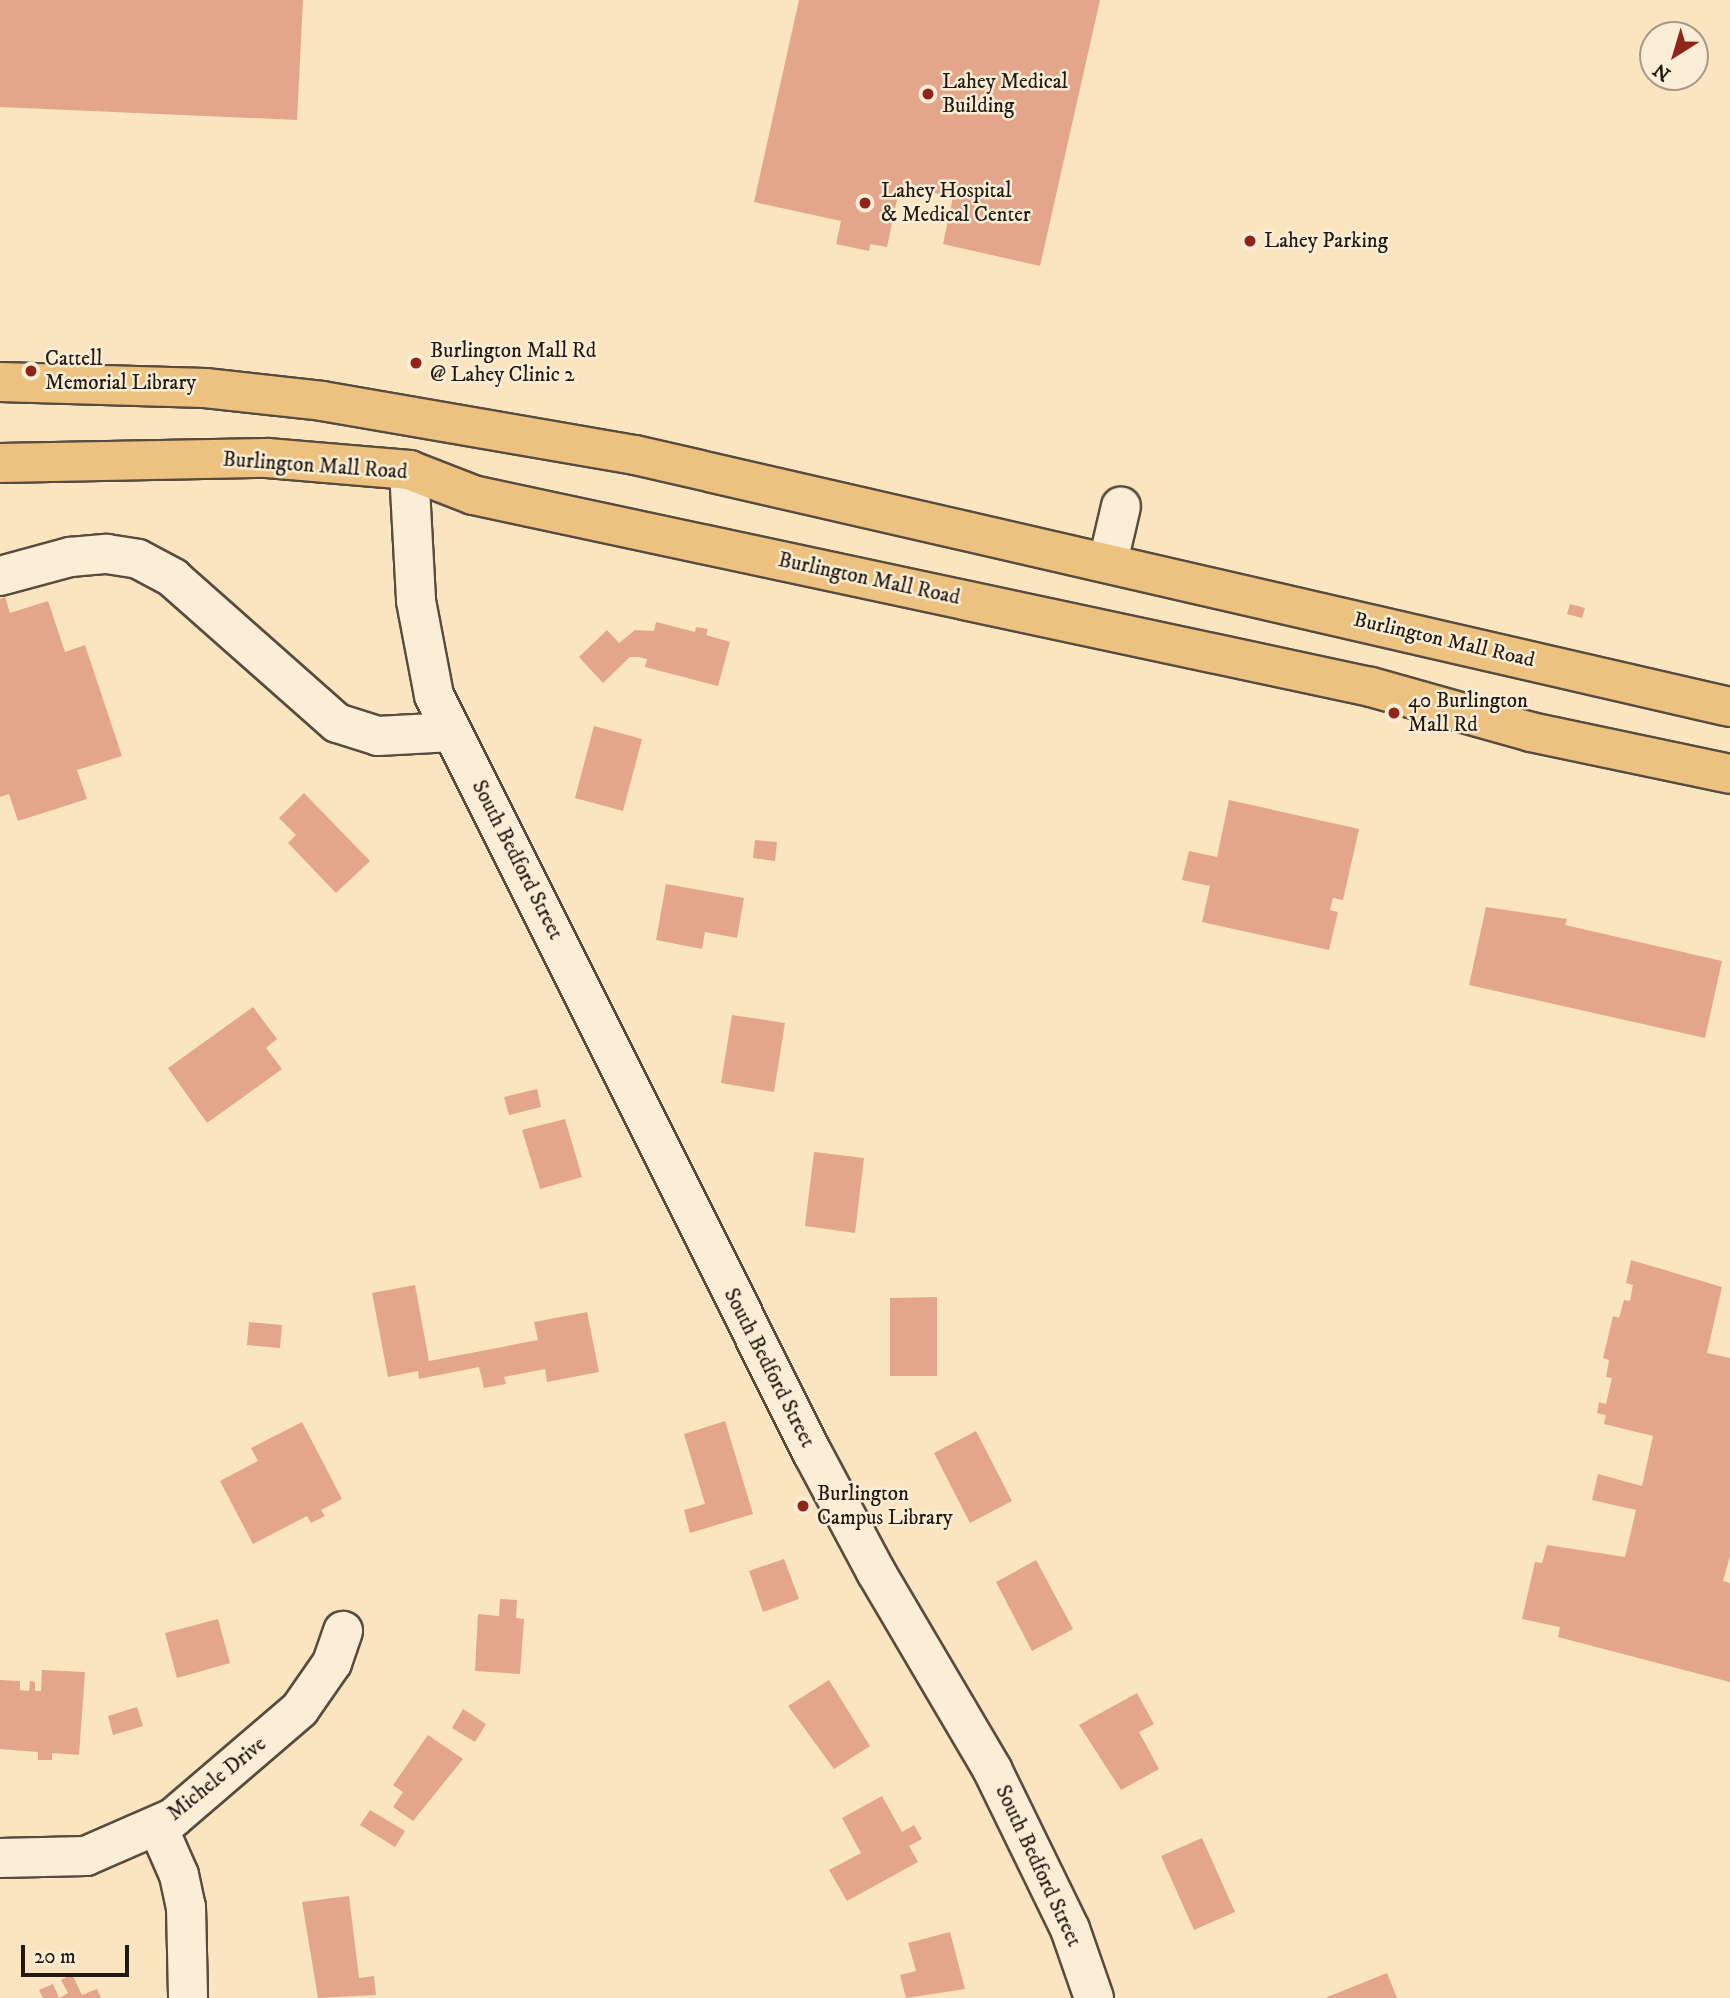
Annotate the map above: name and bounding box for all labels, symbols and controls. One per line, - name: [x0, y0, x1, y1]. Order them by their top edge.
- north arrow: [1639, 21, 1709, 91]
- text: N: [1649, 58, 1675, 85]
- place label: Lahey Medical Building: [942, 69, 1068, 119]
- marker: Lahey Medical Building: [920, 86, 936, 102]
- place label: Lahey Hospital & Medical Center: [881, 178, 1031, 228]
- marker: Lahey Hospital & Medical Center: [855, 193, 875, 213]
- place label: Lahey Parking: [1264, 228, 1388, 254]
- marker: Lahey Parking: [1242, 233, 1258, 249]
- place label: Burlington Mall Rd @ Lahey Clinic 2: [430, 338, 596, 388]
- place label: Cattell Memorial Library: [45, 346, 196, 396]
- marker: Burlington Mall Rd @ Lahey Clinic 2: [408, 355, 424, 371]
- marker: Cattell Memorial Library: [23, 363, 39, 379]
- street label: Burlington Mall Road: [222, 447, 408, 485]
- street label: Burlington Mall Road: [776, 547, 962, 611]
- street label: Burlington Mall Road: [1351, 607, 1537, 673]
- place label: 40 Burlington Mall Rd: [1408, 688, 1528, 738]
- marker: 40 Burlington Mall Rd: [1386, 705, 1402, 721]
- street label: South Bedford Street: [466, 776, 568, 944]
- street label: South Bedford Street: [718, 1284, 820, 1452]
- place label: Burlington Campus Library: [817, 1481, 953, 1531]
- marker: Burlington Campus Library: [795, 1498, 811, 1514]
- street label: Michele Drive: [163, 1732, 271, 1826]
- street label: South Bedford Street: [990, 1781, 1086, 1951]
- scale bar: [24, 1932, 133, 1976]
- text: 20 m: [34, 1944, 76, 1970]

